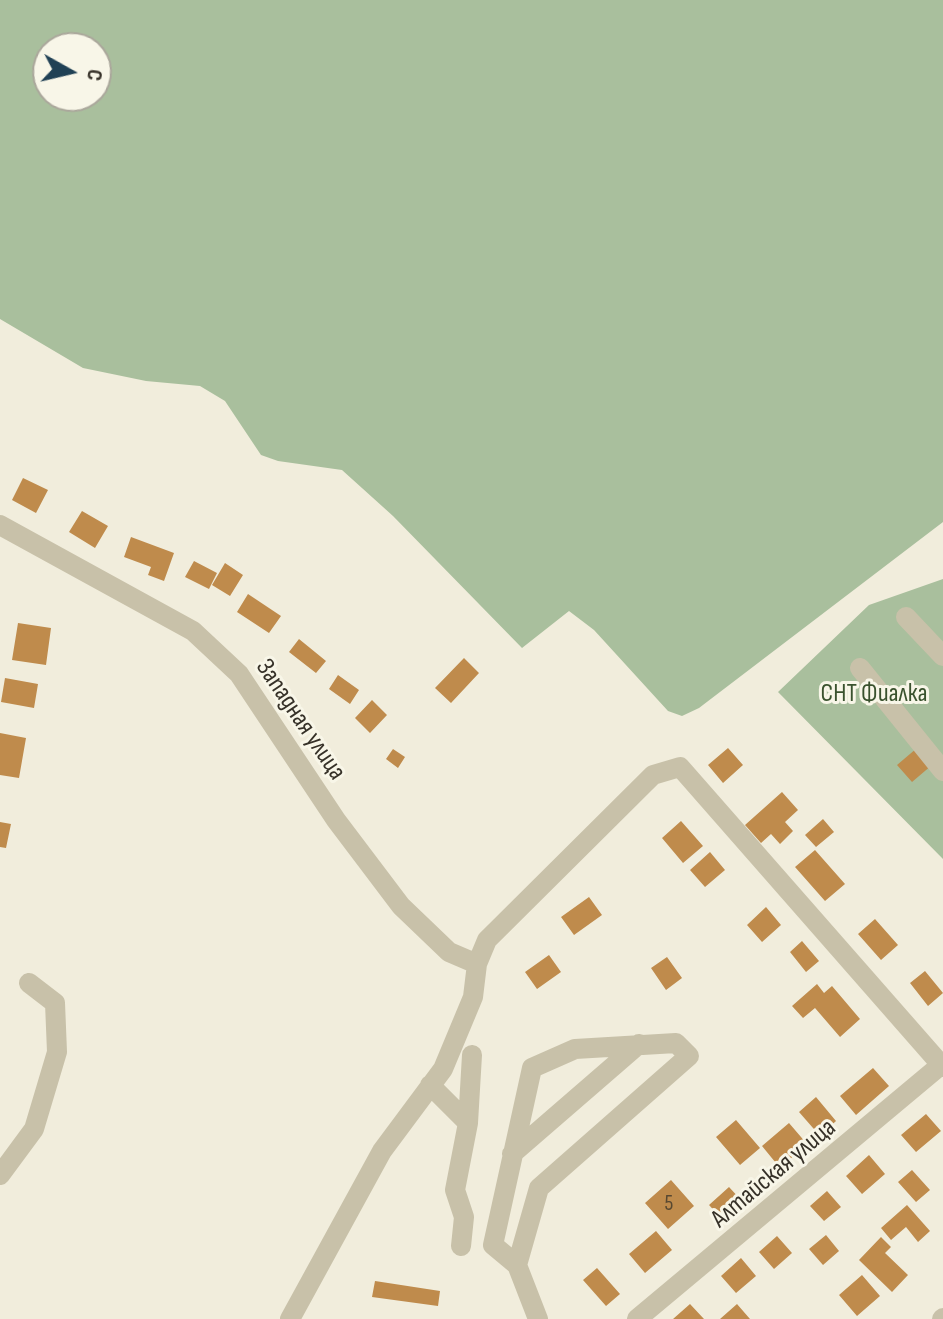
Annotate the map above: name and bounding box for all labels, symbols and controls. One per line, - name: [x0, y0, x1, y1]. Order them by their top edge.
- north arrow: [32, 32, 112, 112]
- text: С: [80, 68, 108, 83]
- street label: Западная улица: [248, 654, 352, 786]
- park label: СНТ Фиалка: [821, 678, 927, 710]
- street label: Алтайская улица: [705, 1113, 843, 1235]
- house number: 5: [665, 1191, 673, 1217]

